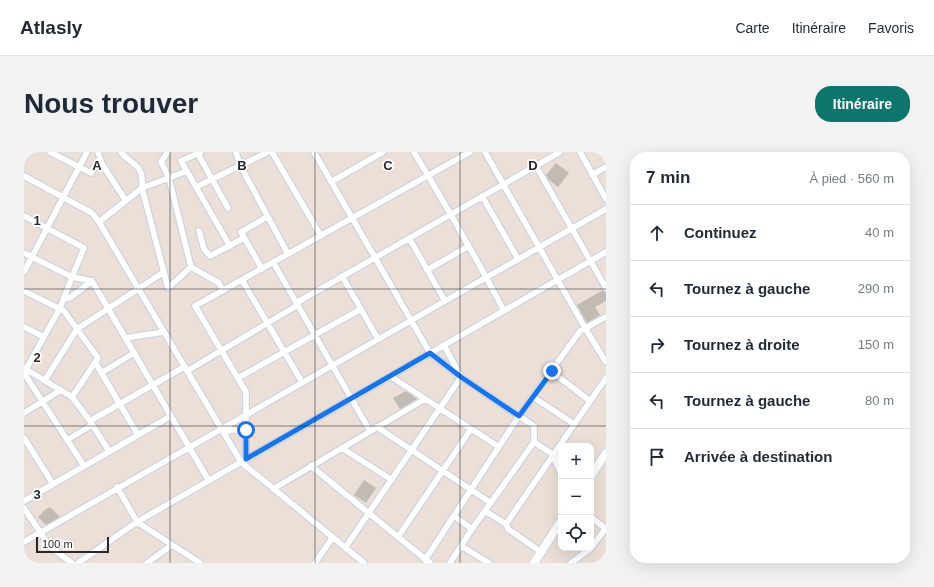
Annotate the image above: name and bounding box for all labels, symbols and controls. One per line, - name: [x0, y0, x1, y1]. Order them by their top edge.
- text: Atlasly: [20, 17, 82, 38]
- text: Carte: [735, 20, 770, 36]
- text: Itinéraire: [792, 20, 846, 36]
- text: Favoris: [868, 20, 914, 36]
- button: Itinéraire: [815, 86, 910, 122]
- text: Nous trouver: [24, 88, 198, 119]
- text: A: [92, 158, 102, 173]
- text: B: [237, 158, 247, 173]
- text: C: [383, 158, 393, 173]
- text: D: [528, 158, 538, 173]
- text: 7 min: [646, 168, 690, 187]
- text: À pied · 560 m: [809, 171, 894, 186]
- text: 1: [33, 213, 41, 228]
- icon: ahead: [646, 222, 668, 244]
- text: Continuez: [684, 224, 757, 241]
- text: 40 m: [865, 225, 894, 240]
- icon: left: [646, 278, 668, 300]
- text: Tournez à gauche: [684, 280, 810, 297]
- text: 290 m: [858, 281, 894, 296]
- icon: right: [646, 334, 668, 356]
- text: Tournez à droite: [684, 336, 800, 353]
- text: 150 m: [858, 337, 894, 352]
- text: 2: [33, 350, 41, 365]
- route end: [543, 362, 561, 380]
- icon: left: [646, 390, 668, 412]
- text: Tournez à gauche: [684, 392, 810, 409]
- text: 80 m: [865, 393, 894, 408]
- route start: [237, 421, 255, 439]
- map controls: [558, 443, 594, 551]
- button: +: [558, 443, 594, 479]
- icon: arrive: [646, 446, 668, 468]
- text: Arrivée à destination: [684, 448, 832, 465]
- button: −: [558, 479, 594, 515]
- text: 3: [33, 487, 41, 502]
- button: locate: [558, 515, 594, 551]
- scale bar: [36, 535, 109, 554]
- text: 100 m: [42, 538, 73, 550]

